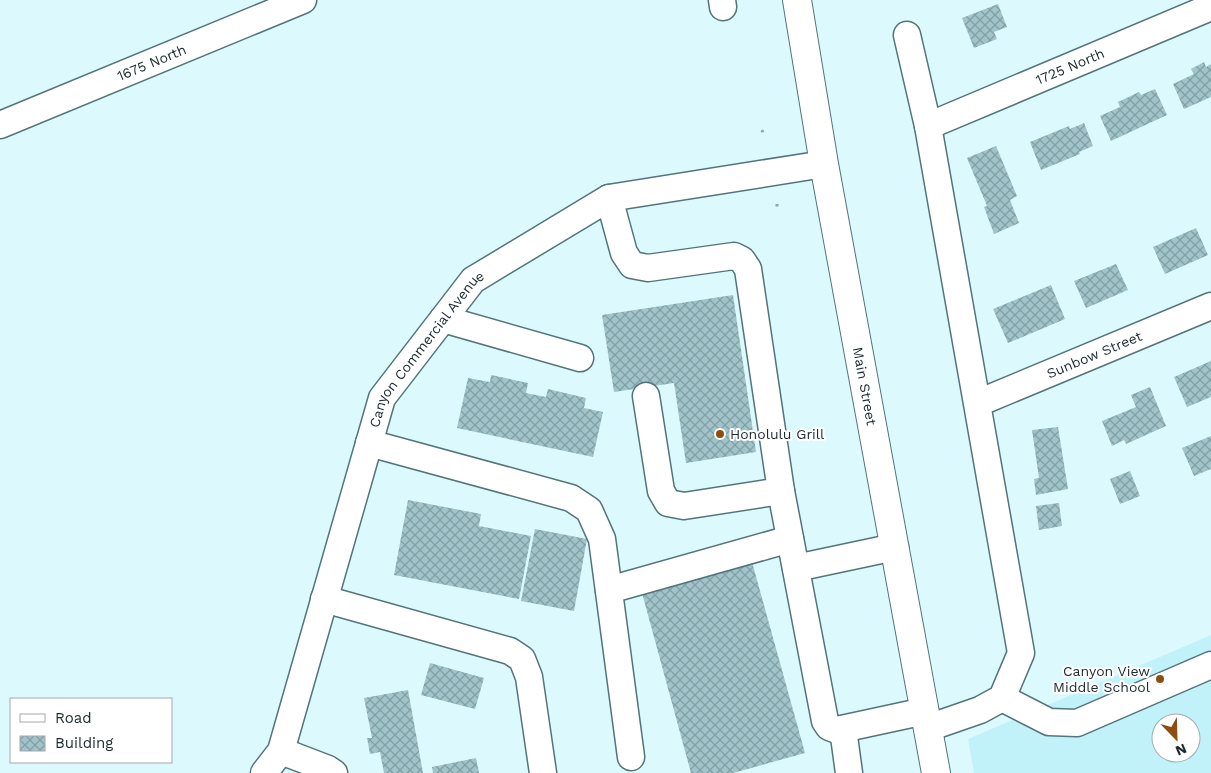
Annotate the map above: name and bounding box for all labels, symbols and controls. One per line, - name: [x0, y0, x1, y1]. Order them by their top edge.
- street label: 1675 North: [115, 41, 188, 84]
- street label: 1725 North: [1033, 45, 1107, 88]
- street label: Canyon Commercial Avenue: [366, 267, 487, 429]
- street label: Sunbow Street: [1044, 328, 1144, 381]
- street label: Main Street: [850, 346, 880, 427]
- place label: Honolulu Grill: [730, 426, 825, 442]
- marker: Honolulu Grill: [714, 428, 726, 440]
- place label: Canyon View Middle School: [1053, 663, 1151, 695]
- marker: Canyon View Middle School: [1154, 673, 1166, 685]
- legend: [10, 698, 172, 763]
- text: Road: [55, 709, 92, 727]
- north arrow: [1151, 713, 1201, 763]
- text: Building: [55, 734, 113, 752]
- text: N: [1173, 741, 1189, 759]

